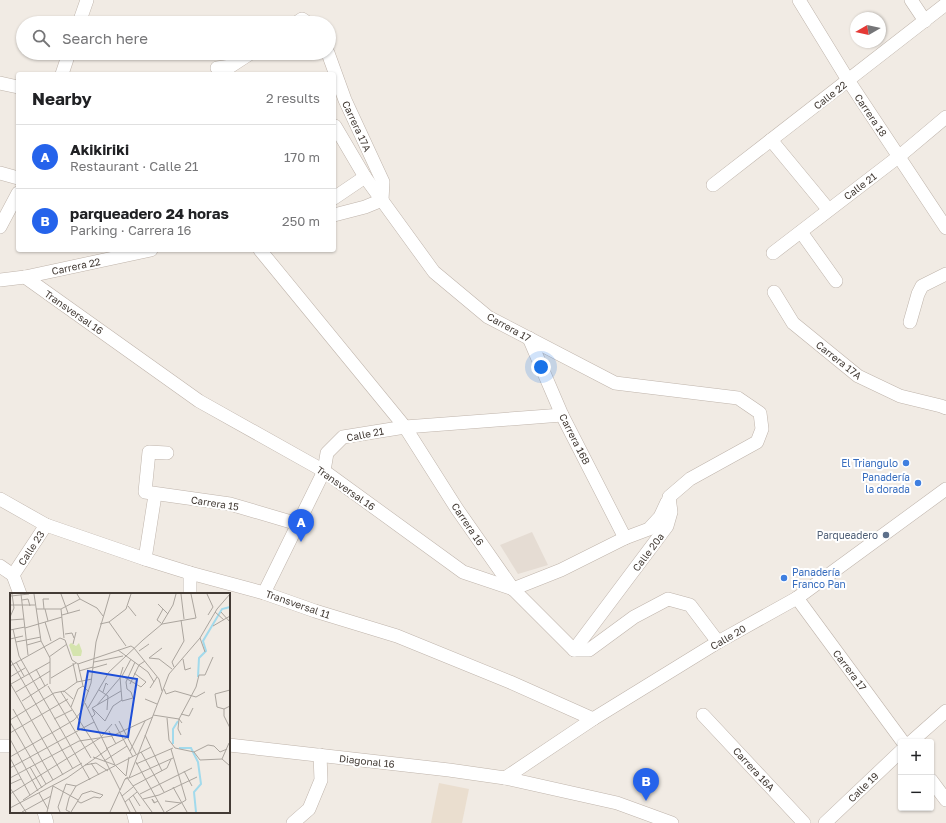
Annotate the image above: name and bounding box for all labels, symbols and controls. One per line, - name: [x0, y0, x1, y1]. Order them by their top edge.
- north arrow: [850, 12, 886, 48]
- search box: [16, 16, 336, 60]
- icon: search: [30, 27, 52, 49]
- text: Search here: [62, 29, 148, 47]
- street label: Calle 22: [811, 78, 849, 112]
- text: Nearby: [32, 88, 92, 109]
- text: 2 results: [266, 90, 320, 106]
- street label: Carrera 18: [852, 91, 890, 139]
- street label: Carrera 17A: [340, 99, 374, 154]
- text: Akikiriki: [70, 140, 129, 158]
- text: A: [40, 149, 50, 165]
- text: 170 m: [284, 149, 320, 165]
- text: Restaurant · Calle 21: [70, 158, 198, 174]
- street label: Calle 21: [841, 170, 879, 202]
- text: parqueadero 24 horas: [70, 204, 229, 222]
- text: B: [40, 213, 50, 229]
- text: 250 m: [282, 213, 320, 229]
- text: Parking · Carrera 16: [70, 222, 191, 238]
- street label: Carrera 22: [51, 255, 102, 277]
- street label: Transversal 16: [42, 287, 106, 337]
- street label: Carrera 17: [485, 310, 533, 344]
- street label: Carrera 17A: [814, 338, 865, 382]
- your location: [531, 357, 551, 377]
- street label: Carrera 16B: [557, 412, 593, 467]
- street label: Calle 21: [345, 424, 385, 443]
- place label: El Triangulo: [841, 457, 898, 469]
- marker: El Triangulo: [901, 458, 911, 468]
- street label: Transversal 16: [314, 463, 378, 513]
- place label: Panadería la dorada: [862, 471, 910, 495]
- marker: Panadería la dorada: [913, 478, 923, 488]
- street label: Carrera 15: [190, 493, 240, 513]
- street label: Carrera 16: [449, 500, 487, 548]
- pin: A: [288, 509, 314, 542]
- street label: Calle 23: [15, 528, 47, 567]
- place label: Parqueadero: [817, 529, 878, 541]
- marker: Parqueadero: [881, 530, 891, 540]
- street label: Calle 20a: [630, 531, 666, 573]
- place label: Panadería Franco Pan: [792, 566, 846, 590]
- marker: Panadería Franco Pan: [779, 573, 789, 583]
- street label: Transversal 11: [264, 587, 332, 621]
- inset map: [10, 593, 230, 813]
- street label: Calle 20: [708, 622, 748, 652]
- street label: Carrera 17: [831, 647, 869, 693]
- map controls: [898, 739, 934, 811]
- button: +: [898, 739, 934, 775]
- street label: Carrera 16A: [731, 745, 778, 794]
- street label: Diagonal 16: [339, 752, 395, 770]
- pin: B: [633, 768, 659, 801]
- street label: Calle 19: [845, 770, 881, 804]
- button: −: [898, 775, 934, 811]

